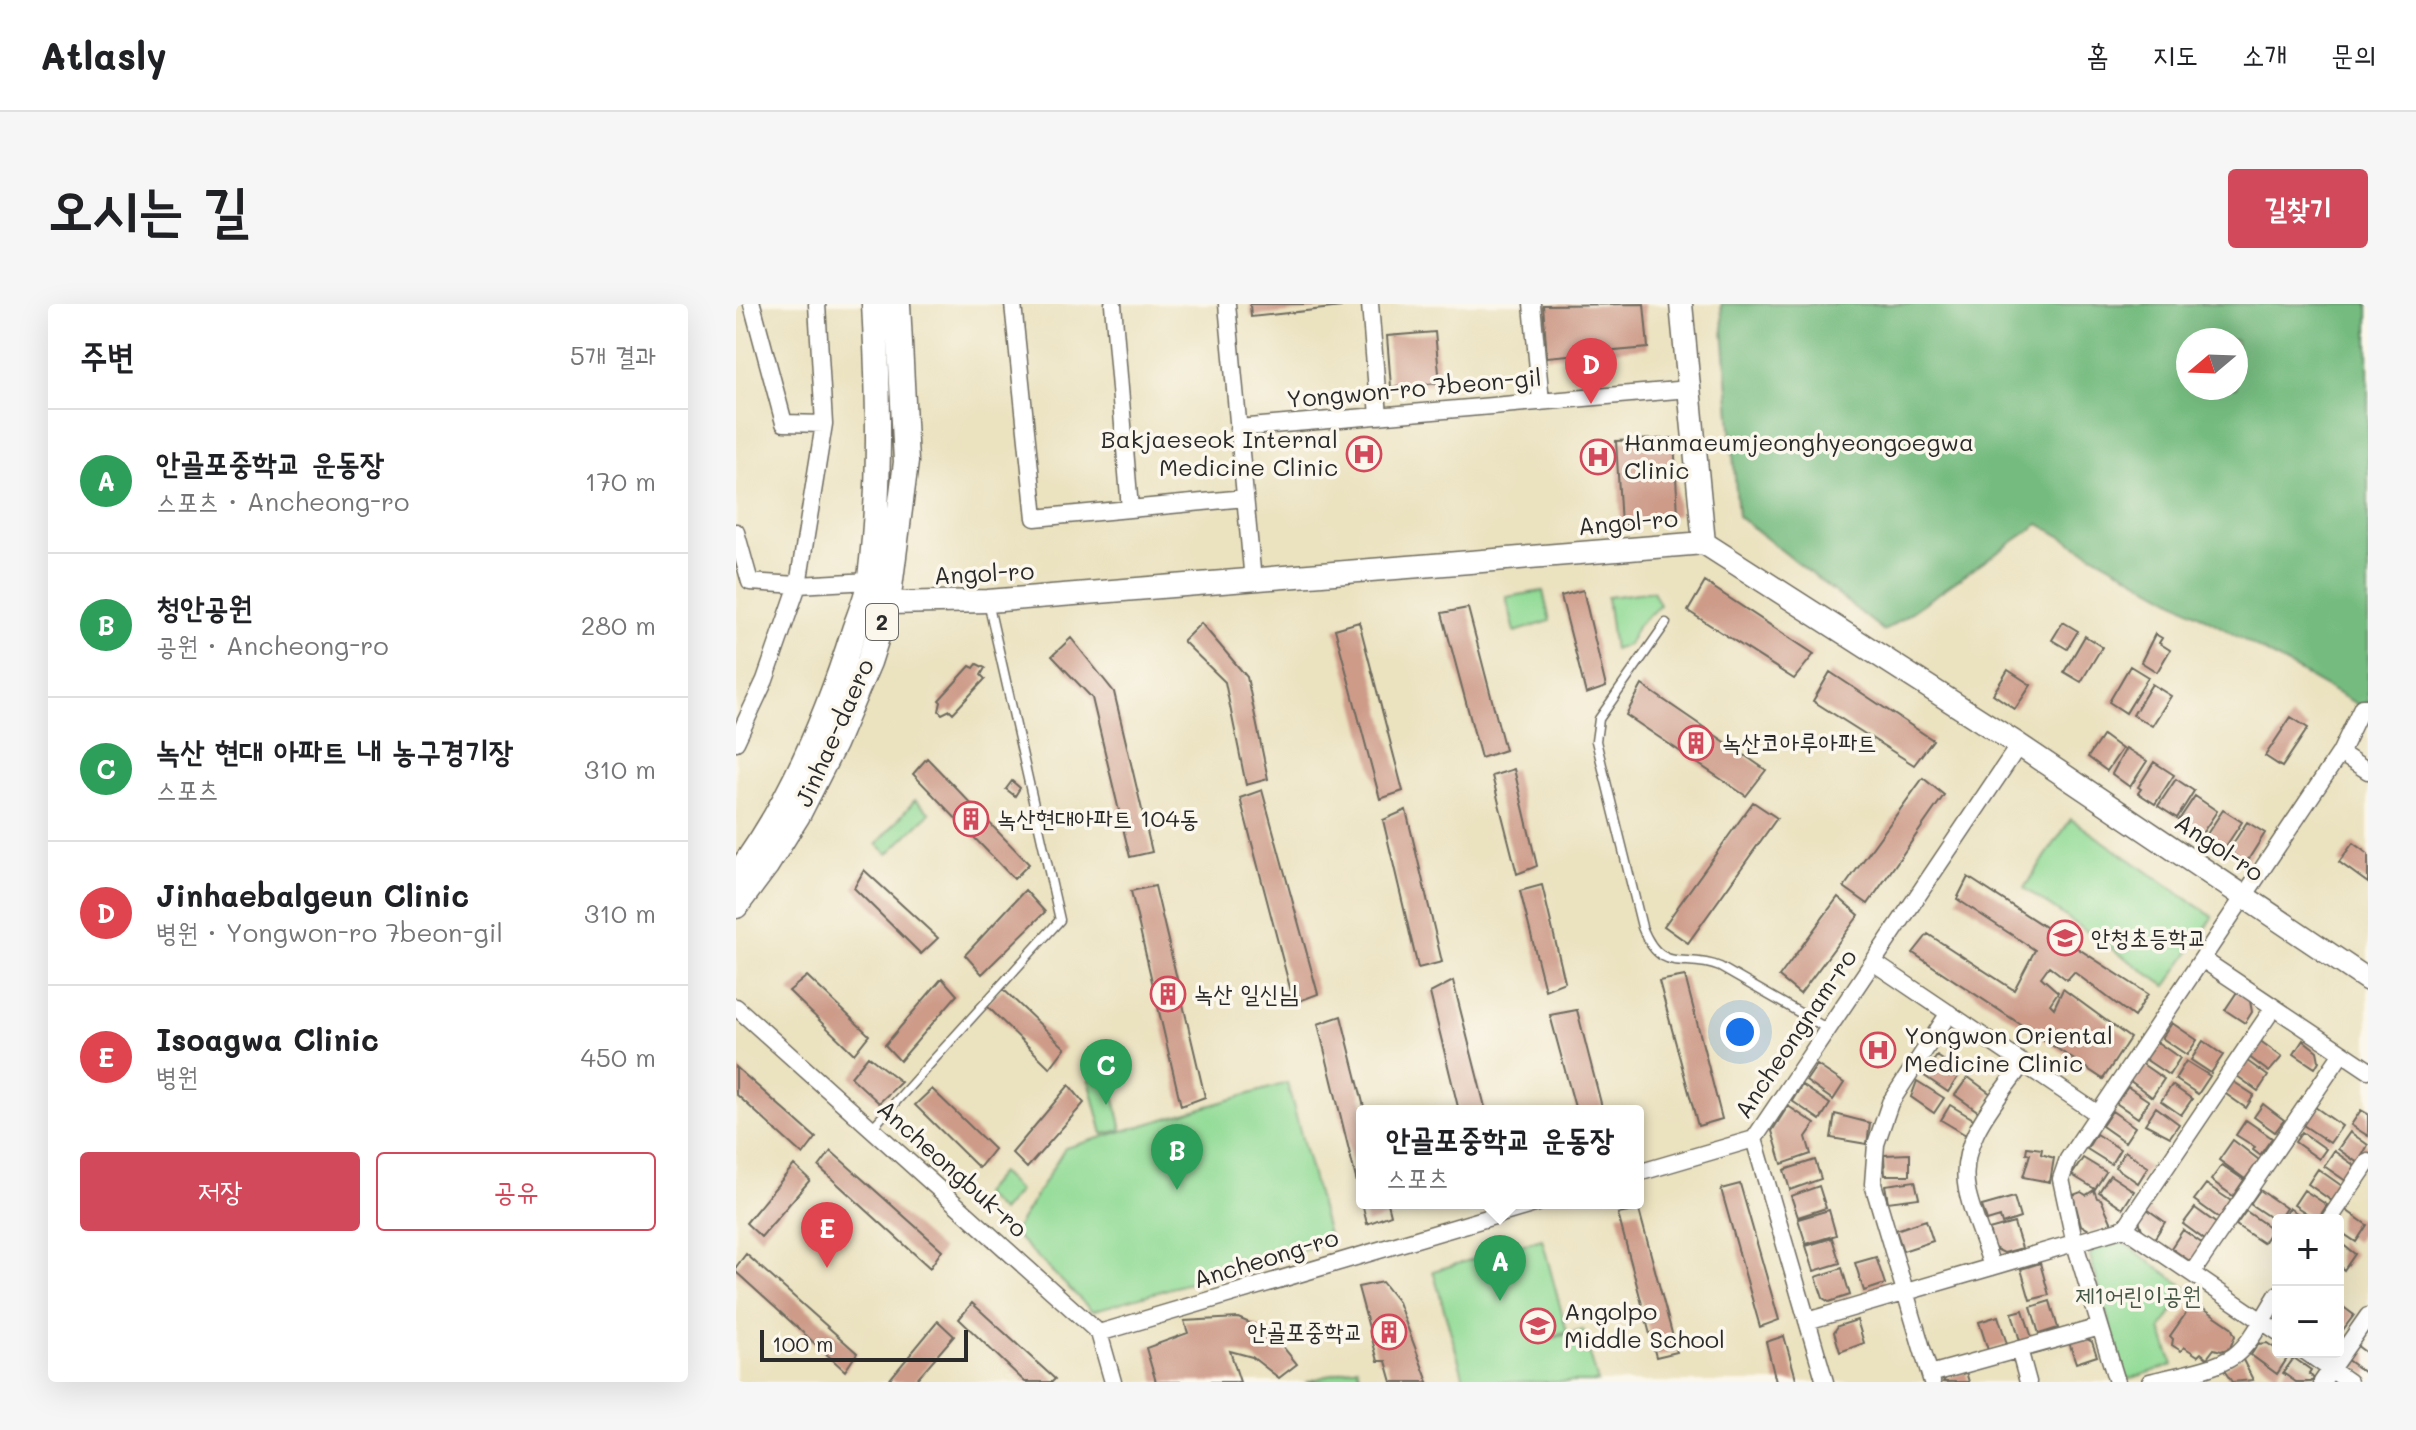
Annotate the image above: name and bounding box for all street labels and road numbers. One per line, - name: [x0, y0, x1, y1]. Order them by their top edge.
- street label: Yongwon-ro 7beon-gil: [1285, 361, 1543, 414]
- street label: Angol-ro: [1576, 502, 1679, 541]
- street label: Angol-ro: [933, 554, 1035, 591]
- road number: 2: [866, 604, 898, 640]
- street label: Jinhae-daero: [787, 654, 880, 811]
- street label: Angol-ro: [2170, 806, 2270, 888]
- street label: Ancheongnam-ro: [1727, 943, 1863, 1124]
- street label: Ancheongbuk-ro: [871, 1092, 1035, 1243]
- street label: Ancheong-ro: [1189, 1221, 1342, 1294]

